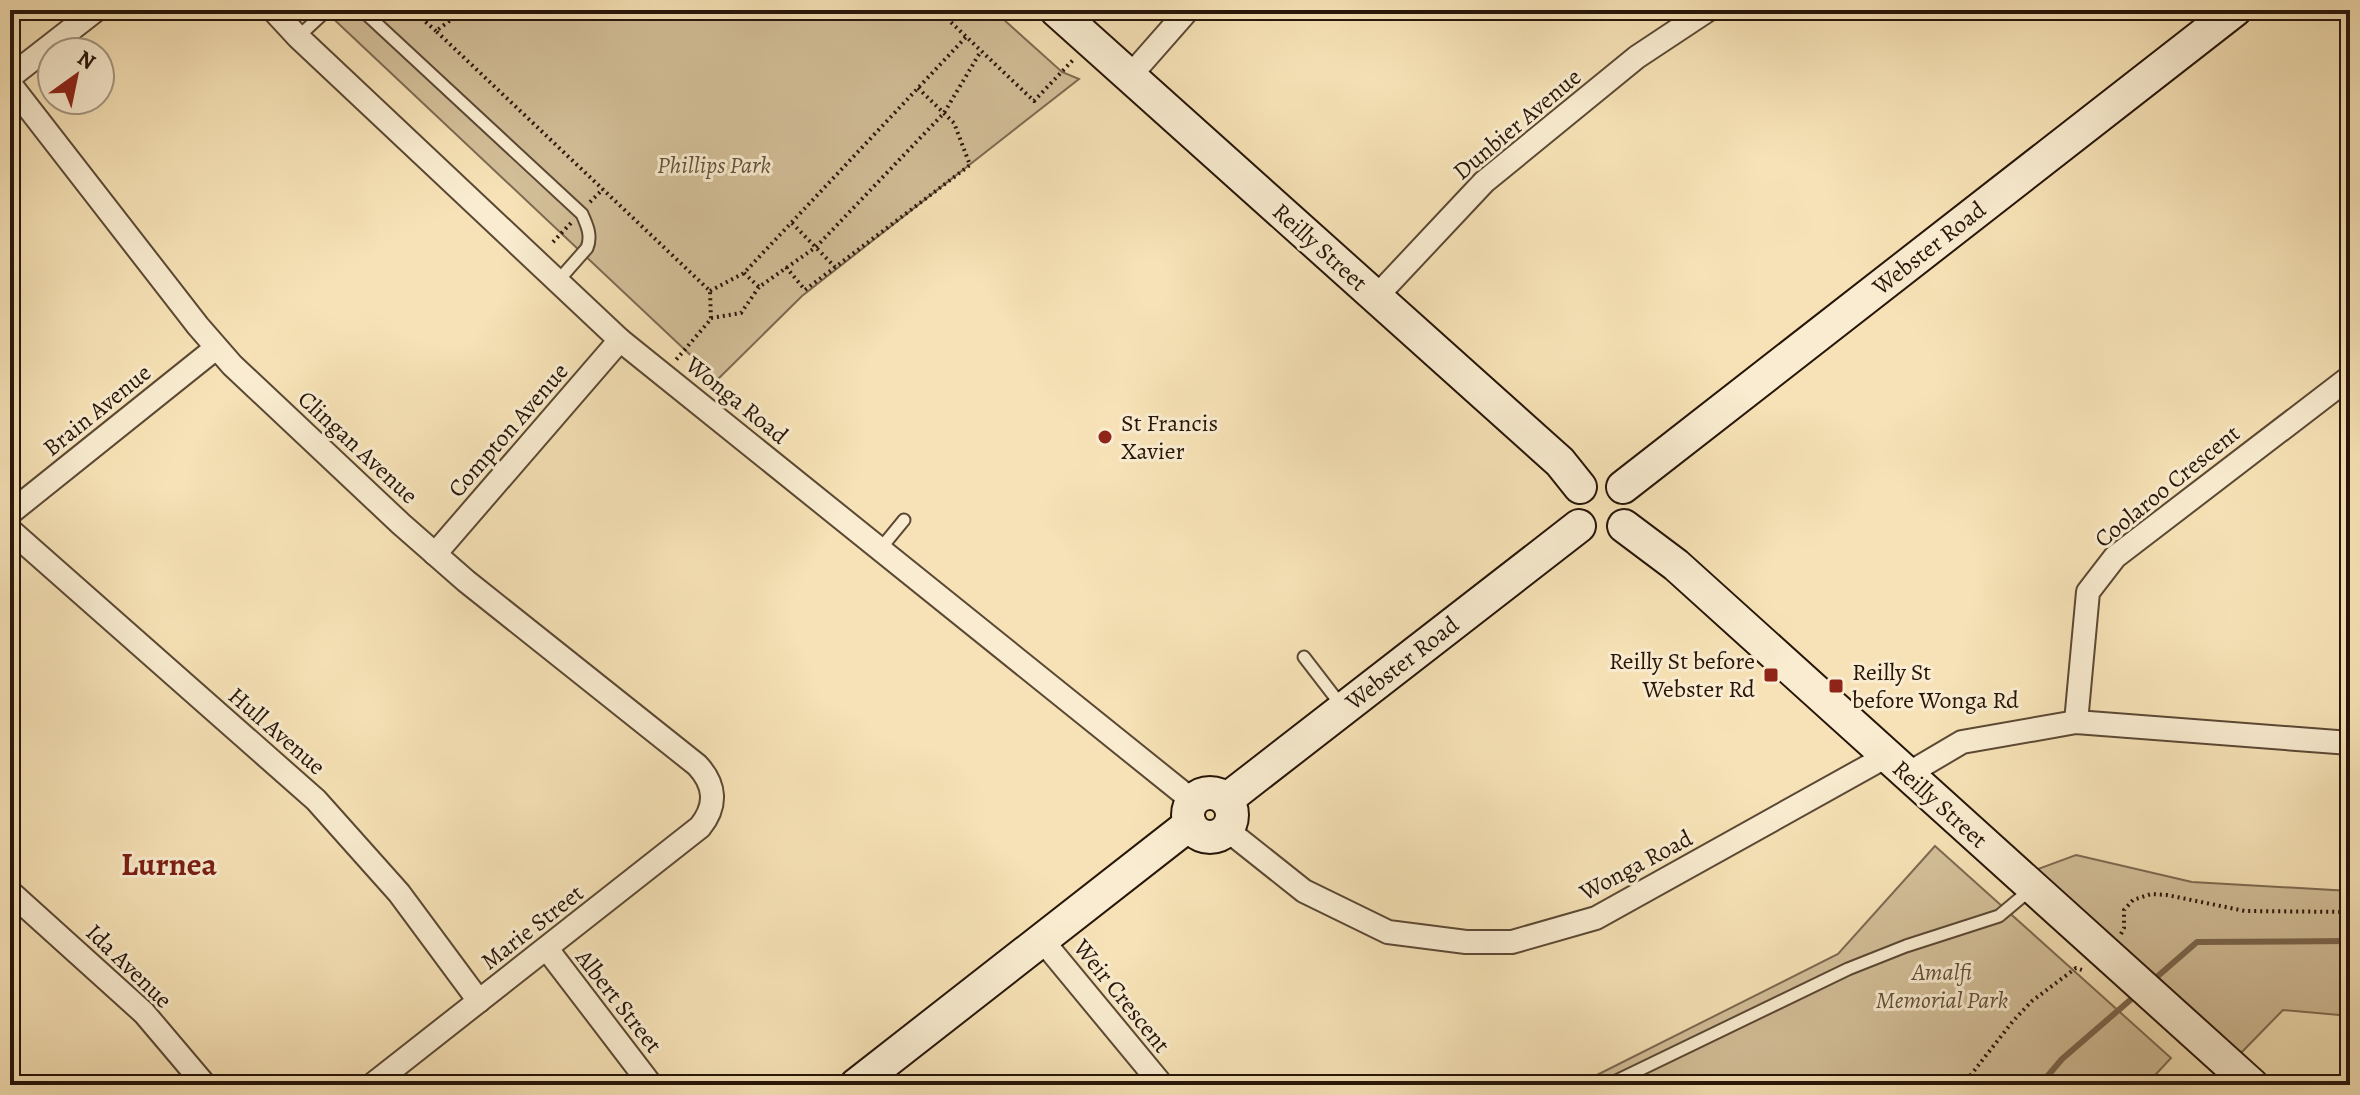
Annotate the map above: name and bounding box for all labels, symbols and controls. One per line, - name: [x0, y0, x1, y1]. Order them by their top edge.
- north arrow: [36, 36, 116, 116]
- text: N: [71, 43, 101, 77]
- street label: Dunbier Avenue: [1446, 61, 1588, 187]
- park label: Phillips Park: [657, 149, 771, 181]
- street label: Webster Road: [1865, 194, 1992, 303]
- street label: Reilly Street: [1266, 196, 1374, 298]
- street label: Wonga Road: [678, 348, 795, 451]
- street label: Compton Avenue: [441, 356, 575, 504]
- street label: Brain Avenue: [36, 357, 158, 463]
- street label: Clingan Avenue: [291, 383, 425, 511]
- place label: St Francis Xavier: [1121, 407, 1218, 467]
- street label: Coolaroo Crescent: [2088, 417, 2247, 555]
- marker: St Francis Xavier: [1096, 428, 1114, 446]
- street label: Webster Road: [1338, 609, 1465, 718]
- place label: Reilly St before Webster Rd: [1609, 645, 1755, 705]
- place label: Reilly St before Wonga Rd: [1852, 656, 2019, 716]
- marker: Reilly St before Webster Rd: [1762, 666, 1780, 684]
- marker: Reilly St before Wonga Rd: [1827, 677, 1845, 695]
- street label: Hull Avenue: [222, 680, 332, 782]
- street label: Reilly Street: [1886, 753, 1994, 855]
- street label: Wonga Road: [1573, 822, 1698, 909]
- district label: Lurnea: [121, 842, 217, 886]
- street label: Marie Street: [474, 877, 590, 977]
- street label: Ida Avenue: [79, 917, 179, 1015]
- street label: Weir Crescent: [1066, 932, 1178, 1060]
- street label: Albert Street: [568, 942, 670, 1059]
- park label: Amalfi Memorial Park: [1876, 956, 2009, 1016]

